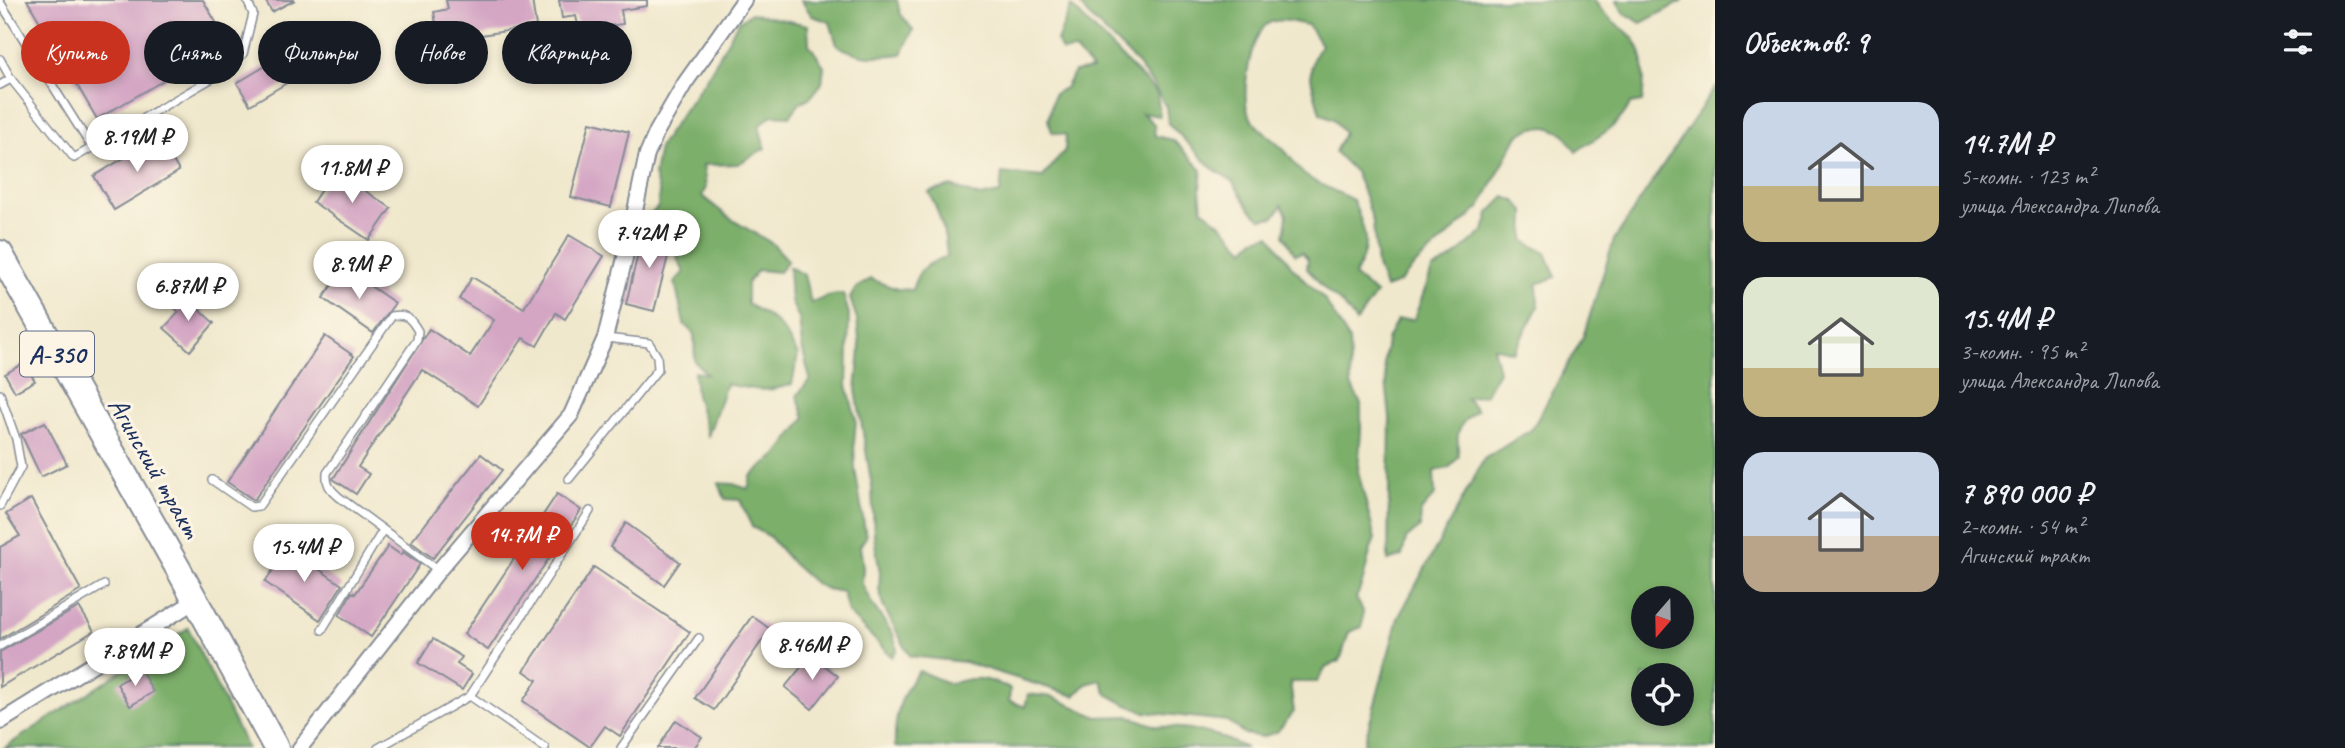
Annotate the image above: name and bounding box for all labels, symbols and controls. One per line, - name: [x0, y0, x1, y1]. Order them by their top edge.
- chip: Купить: [21, 21, 130, 84]
- chip: Снять: [144, 21, 244, 84]
- chip: Фильтры: [258, 21, 381, 84]
- chip: Новое: [395, 21, 488, 84]
- chip: Квартира: [502, 21, 632, 84]
- text: Объектов: 9: [1743, 23, 1868, 61]
- icon: filters: [2279, 23, 2317, 61]
- pin: 8.19M ₽: [72, 114, 202, 174]
- text: 8.19M ₽: [102, 122, 172, 151]
- text: 14.7M ₽: [1960, 124, 2051, 162]
- icon: home: [1799, 130, 1883, 214]
- pin: 11.8M ₽: [287, 146, 417, 205]
- text: 11.8M ₽: [317, 153, 387, 182]
- text: 5-комн. · 123 m²: [1960, 162, 2094, 191]
- text: улица Александра Липова: [1960, 191, 2159, 220]
- pin: 7.42M ₽: [584, 210, 714, 270]
- text: 7.42M ₽: [614, 218, 684, 247]
- pin: 8.9M ₽: [302, 242, 416, 301]
- text: 8.9M ₽: [329, 249, 389, 278]
- pin: 6.87M ₽: [123, 264, 253, 323]
- text: 6.87M ₽: [153, 271, 223, 300]
- text: 15.4M ₽: [1960, 299, 2051, 337]
- icon: home: [1799, 305, 1883, 389]
- road number: А-350: [20, 332, 94, 376]
- text: 3-комн. · 95 m²: [1960, 337, 2084, 366]
- text: улица Александра Липова: [1960, 366, 2159, 395]
- street label: Агинский тракт: [101, 390, 210, 545]
- text: 7 890 000 ₽: [1960, 474, 2091, 512]
- icon: home: [1799, 480, 1883, 564]
- pin: 14.7M ₽: [457, 512, 587, 572]
- text: 2-комн. · 54 m²: [1960, 512, 2084, 541]
- text: 14.7M ₽: [487, 520, 557, 549]
- pin: 15.4M ₽: [239, 524, 369, 584]
- text: 15.4M ₽: [269, 532, 339, 561]
- text: Агинский тракт: [1960, 541, 2089, 570]
- north arrow: [1631, 586, 1694, 649]
- map controls: [1631, 586, 1694, 726]
- pin: 8.46M ₽: [747, 622, 877, 682]
- pin: 7.89M ₽: [70, 628, 200, 688]
- text: 8.46M ₽: [777, 630, 847, 659]
- text: 7.89M ₽: [100, 636, 170, 665]
- button: locate: [1631, 663, 1694, 726]

